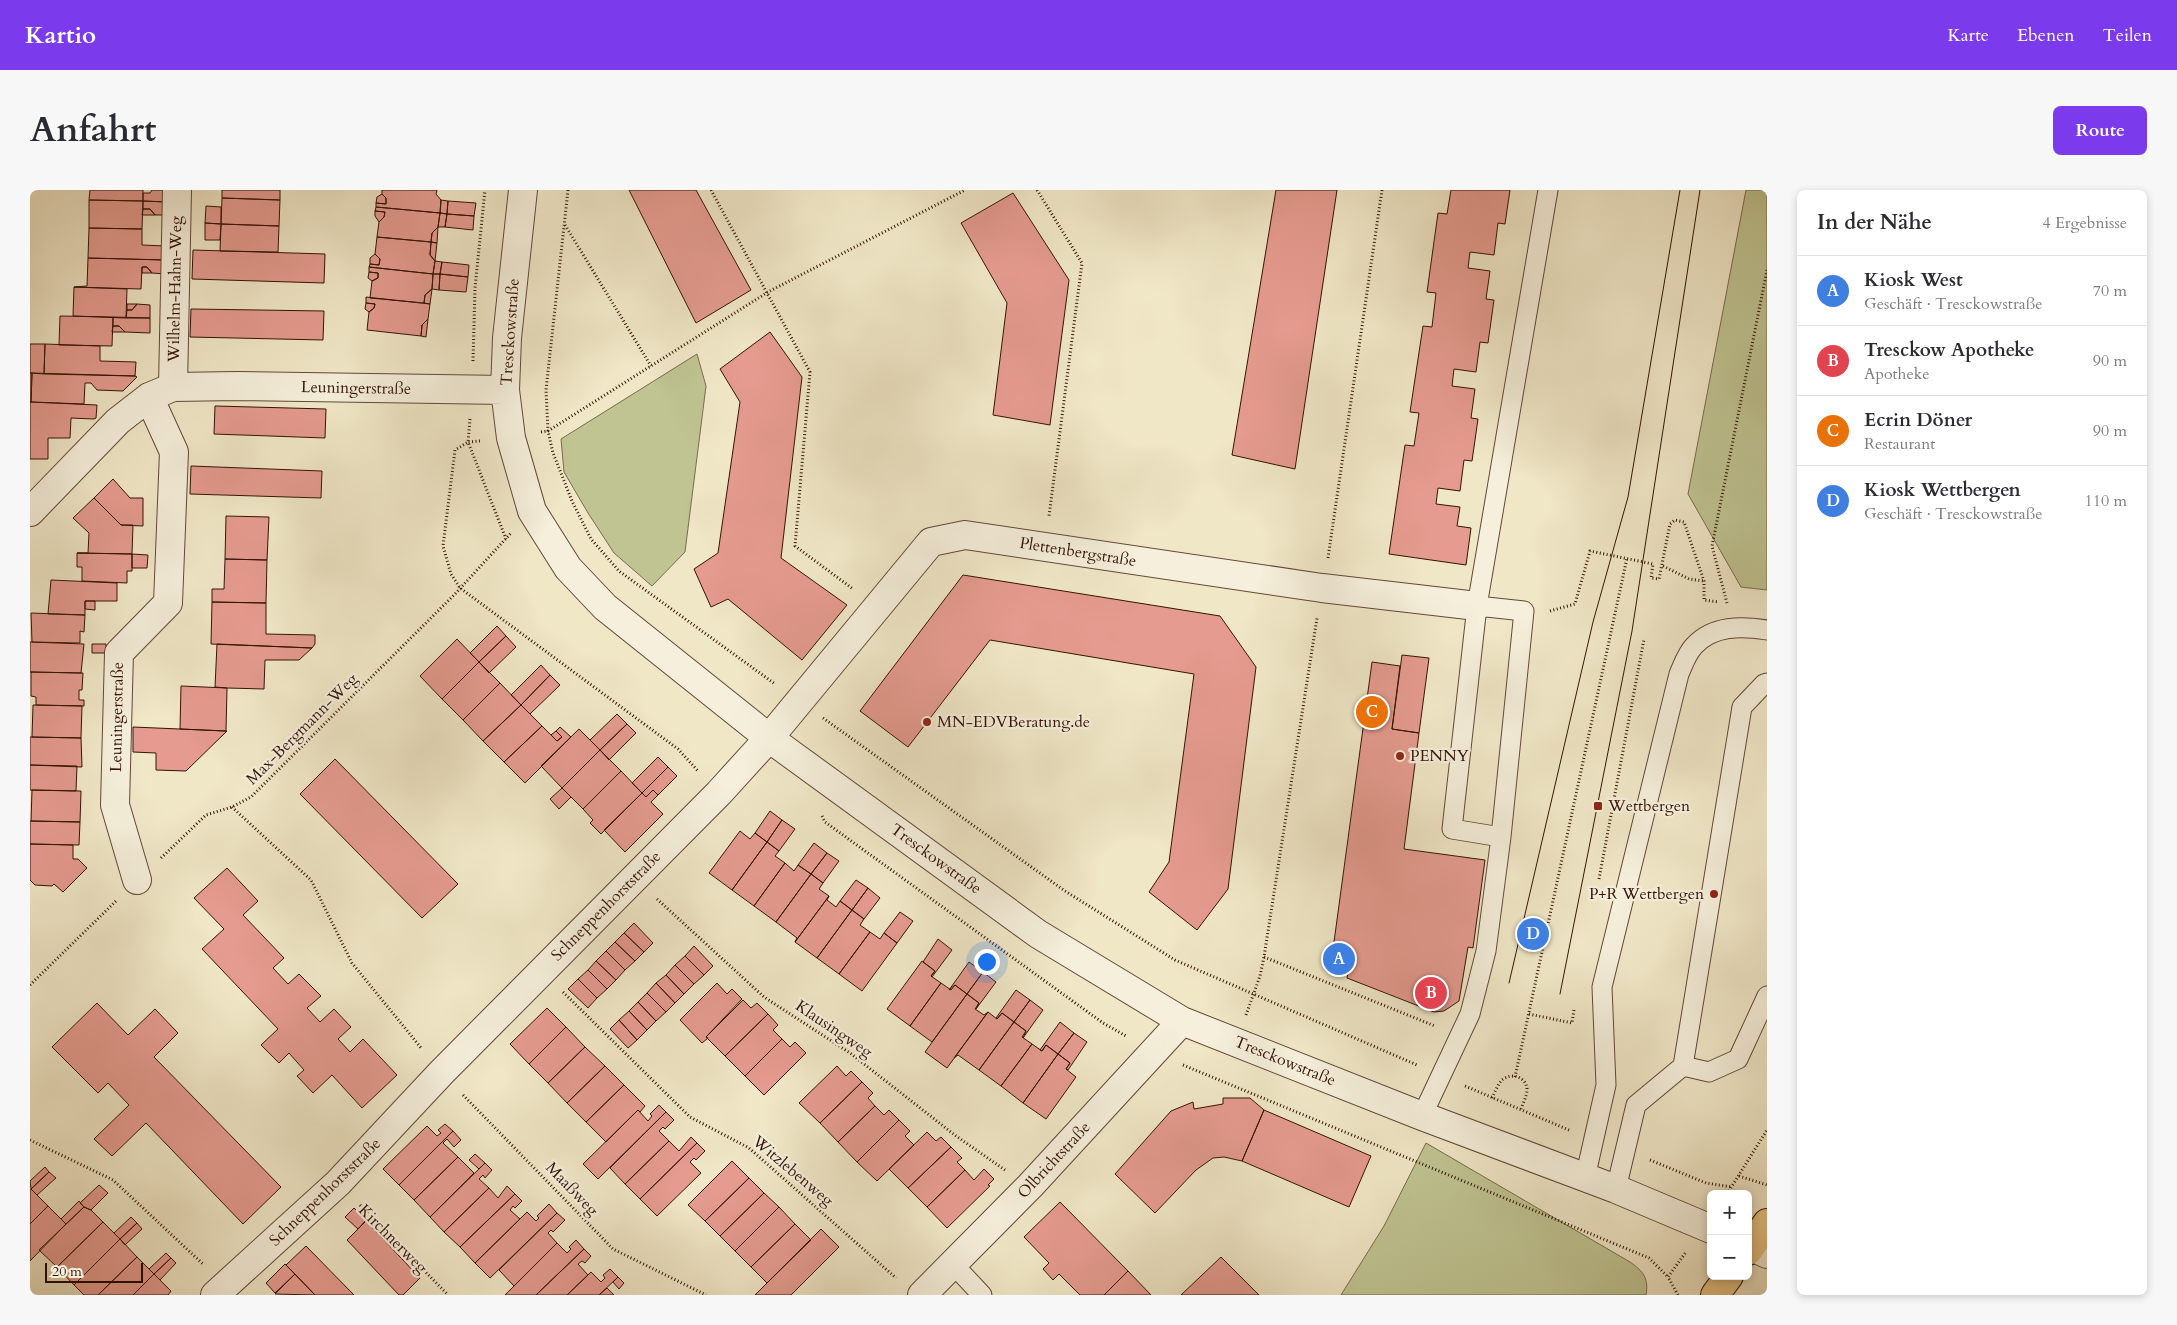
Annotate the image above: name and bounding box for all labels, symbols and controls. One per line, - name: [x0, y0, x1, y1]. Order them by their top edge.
- text: Kartio: [25, 19, 96, 52]
- text: Karte: [1947, 23, 1989, 48]
- text: Ebenen: [2017, 23, 2075, 48]
- text: Teilen: [2103, 23, 2152, 48]
- text: Anfahrt: [30, 106, 156, 154]
- button: Route: [2053, 106, 2147, 155]
- text: In der Nähe: [1817, 208, 1932, 237]
- text: 4 Ergebnisse: [2042, 212, 2127, 234]
- street label: Wilhelm-Hahn-Weg: [163, 216, 187, 363]
- text: Kiosk West: [1864, 267, 1963, 293]
- street label: Tresckowstraße: [495, 278, 525, 386]
- text: A: [1827, 280, 1839, 302]
- text: 70 m: [2093, 280, 2127, 302]
- text: Geschäft · Tresckowstraße: [1864, 293, 2042, 315]
- text: Tresckow Apotheke: [1864, 337, 2034, 363]
- text: B: [1827, 350, 1839, 372]
- text: 90 m: [2093, 350, 2127, 372]
- text: Apotheke: [1864, 363, 1929, 385]
- street label: Leuningerstraße: [301, 376, 411, 400]
- text: Ecrin Döner: [1864, 407, 1972, 433]
- text: C: [1827, 420, 1839, 442]
- text: 90 m: [2093, 420, 2127, 442]
- text: Restaurant: [1864, 433, 1935, 455]
- text: Kiosk Wettbergen: [1864, 477, 2021, 503]
- text: D: [1826, 490, 1840, 512]
- text: 110 m: [2085, 490, 2127, 512]
- text: Geschäft · Tresckowstraße: [1864, 503, 2042, 525]
- street label: Plettenbergstraße: [1018, 532, 1138, 572]
- street label: Leuningerstraße: [105, 662, 129, 772]
- street label: Max-Bergmann-Weg: [241, 668, 363, 790]
- pin: C: [1356, 693, 1388, 731]
- place label: MN-EDVBeratung.de: [937, 711, 1090, 733]
- marker: MN-EDVBeratung.de: [921, 716, 933, 728]
- place label: PENNY: [1410, 745, 1469, 767]
- marker: PENNY: [1394, 750, 1406, 762]
- place label: Wettbergen: [1607, 795, 1690, 817]
- marker: Wettbergen: [1592, 800, 1604, 812]
- street label: Tresckowstraße: [886, 819, 986, 899]
- street label: Schneppenhorststraße: [546, 846, 666, 966]
- place label: P+R Wettbergen: [1589, 883, 1704, 905]
- marker: P+R Wettbergen: [1708, 888, 1720, 900]
- pin: D: [1517, 915, 1549, 953]
- pin: A: [1323, 940, 1355, 978]
- your location: [974, 949, 1000, 975]
- pin: B: [1415, 974, 1447, 1012]
- street label: Klausingweg: [791, 995, 877, 1063]
- street label: Tresckowstraße: [1231, 1031, 1339, 1091]
- street label: Olbrichtstraße: [1013, 1117, 1095, 1203]
- street label: Witzlebenweg: [747, 1130, 838, 1211]
- street label: Schneppenhorststraße: [264, 1133, 386, 1251]
- street label: Maaßweg: [541, 1157, 603, 1221]
- map controls: [1707, 1190, 1752, 1280]
- button: +: [1707, 1190, 1752, 1235]
- street label: Kirchnerweg: [354, 1200, 432, 1278]
- button: −: [1707, 1235, 1752, 1280]
- scale bar: [45, 1260, 142, 1283]
- text: 20 m: [52, 1262, 82, 1281]

